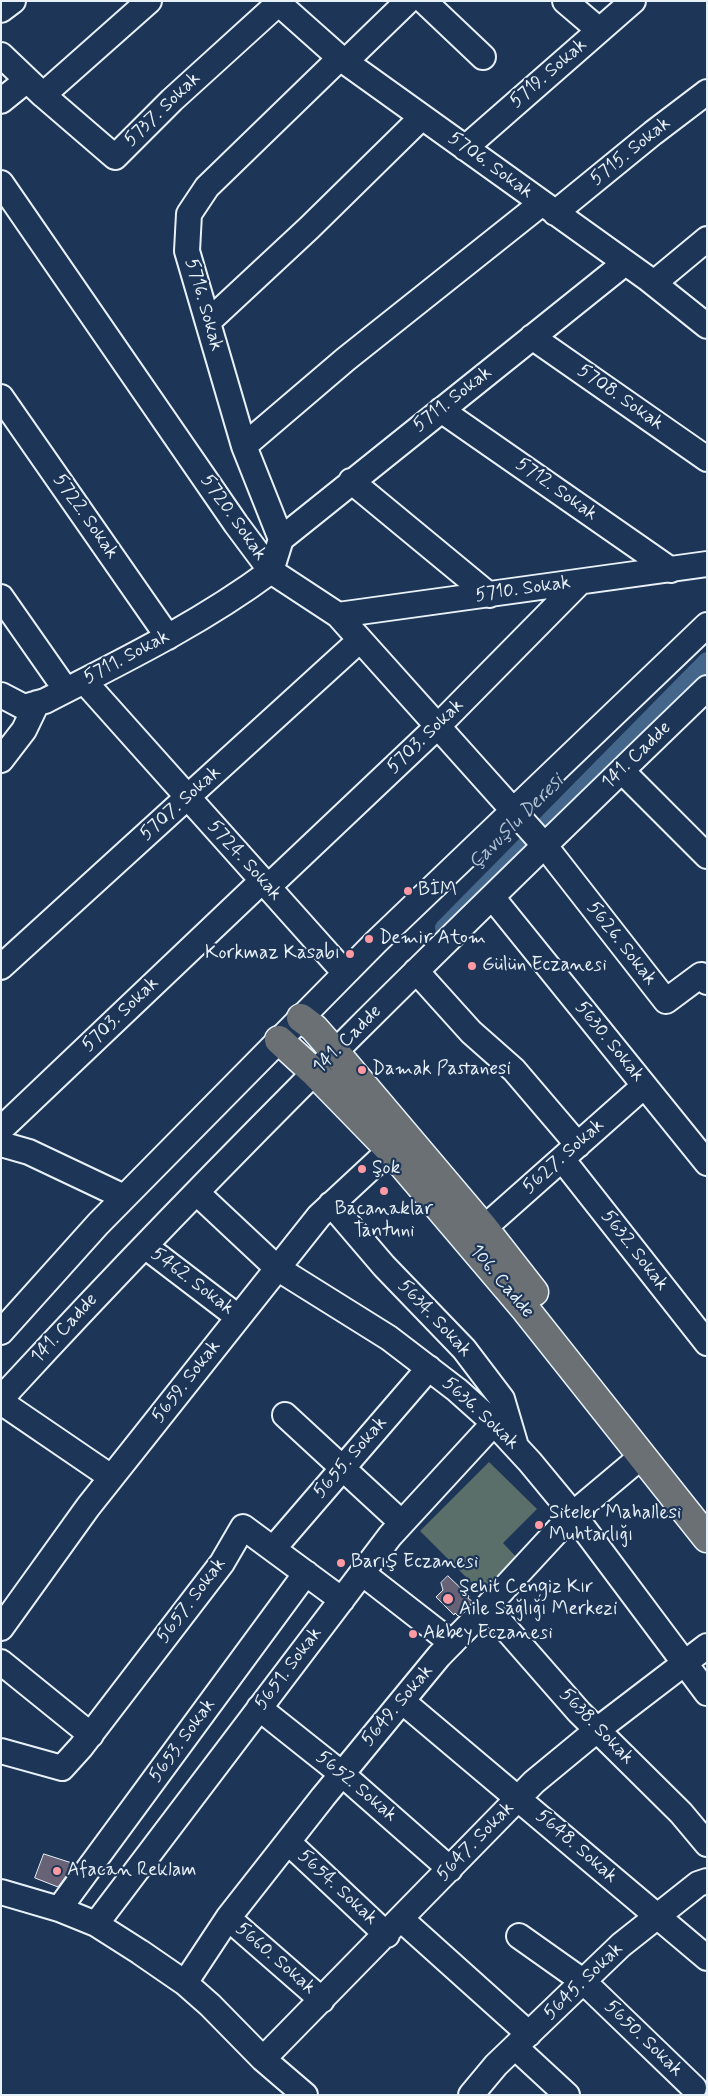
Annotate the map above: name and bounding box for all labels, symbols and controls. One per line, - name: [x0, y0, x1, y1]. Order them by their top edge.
- street label: 5719. Sokak: [506, 34, 592, 114]
- street label: 5737. Sokak: [120, 68, 206, 152]
- street label: 5715. Sokak: [586, 113, 676, 191]
- street label: 5706. Sokak: [443, 128, 537, 204]
- street label: 5716. Sokak: [179, 256, 227, 354]
- street label: 5708. Sokak: [572, 360, 668, 436]
- street label: 5711. Sokak: [409, 362, 497, 438]
- street label: 5712. Sokak: [511, 453, 601, 527]
- street label: 5722. Sokak: [47, 470, 123, 564]
- street label: 5720. Sokak: [195, 470, 271, 566]
- street label: 5710. Sokak: [474, 572, 572, 608]
- street label: 5711. Sokak: [80, 626, 174, 690]
- street label: 5703. Sokak: [383, 695, 469, 779]
- street label: 141. Cadde: [598, 717, 676, 795]
- street label: 5707. Sokak: [136, 762, 226, 846]
- water label: Çavuşlu Deresi: [465, 771, 569, 875]
- street label: 5724. Sokak: [202, 816, 286, 906]
- place label: BİM: [418, 880, 457, 902]
- marker: BİM: [402, 885, 414, 897]
- street label: 5626. Sokak: [581, 898, 661, 990]
- place label: Demir Atom: [379, 928, 486, 950]
- marker: Demir Atom: [363, 933, 375, 945]
- place label: Korkmaz Kasabı: [205, 943, 340, 965]
- marker: Korkmaz Kasabı: [344, 948, 356, 960]
- place label: Gülün Eczanesi: [482, 955, 607, 977]
- marker: Gülün Eczanesi: [466, 960, 478, 972]
- street label: 5703. Sokak: [78, 973, 164, 1057]
- street label: 5630. Sokak: [569, 997, 649, 1087]
- street label: 141. Cadde: [309, 1001, 387, 1079]
- place label: Damak Pastanesi: [372, 1059, 511, 1081]
- marker: Damak Pastanesi: [356, 1064, 368, 1076]
- street label: 5627. Sokak: [519, 1114, 609, 1200]
- place label: Şok: [372, 1158, 400, 1180]
- marker: Şok: [356, 1163, 368, 1175]
- marker: Bacanaklar Tantuni: [378, 1185, 390, 1197]
- place label: Bacanaklar Tantuni: [335, 1199, 433, 1243]
- street label: 5632. Sokak: [595, 1206, 673, 1296]
- street label: 106. Cadde: [464, 1241, 538, 1323]
- street label: 5462. Sokak: [146, 1243, 238, 1321]
- street label: 5634. Sokak: [392, 1275, 476, 1363]
- street label: 141. Cadde: [27, 1289, 103, 1369]
- street label: 5659. Sokak: [148, 1336, 226, 1428]
- street label: 5636. Sokak: [437, 1373, 523, 1455]
- street label: 5655. Sokak: [309, 1412, 393, 1504]
- place label: Siteler Mahallesi Muhtarlığı: [549, 1503, 681, 1547]
- marker: Siteler Mahallesi Muhtarlığı: [533, 1519, 545, 1531]
- place label: Barış Eczanesi: [351, 1552, 478, 1574]
- street label: 5657. Sokak: [152, 1554, 232, 1648]
- marker: Barış Eczanesi: [335, 1557, 347, 1569]
- place label: Şehit Cengiz Kır Aile Sağlığı Merkezi: [459, 1577, 617, 1621]
- marker: Şehit Cengiz Kır Aile Sağlığı Merkezi: [441, 1592, 455, 1606]
- street label: 5651. Sokak: [250, 1623, 328, 1715]
- place label: Akbey Eczanesi: [423, 1623, 553, 1645]
- marker: Akbey Eczanesi: [407, 1628, 419, 1640]
- street label: 5649. Sokak: [357, 1661, 439, 1751]
- street label: 5638. Sokak: [554, 1684, 638, 1770]
- street label: 5653. Sokak: [145, 1695, 221, 1787]
- street label: 5652. Sokak: [311, 1746, 401, 1828]
- street label: 5647. Sokak: [432, 1797, 520, 1887]
- street label: 5648. Sokak: [530, 1805, 622, 1889]
- street label: 5654. Sokak: [292, 1845, 382, 1931]
- place label: Afacan Reklam: [67, 1860, 196, 1882]
- marker: Afacan Reklam: [51, 1865, 63, 1877]
- street label: 5660. Sokak: [230, 1918, 320, 2000]
- street label: 5645. Sokak: [540, 1938, 628, 2026]
- street label: 5650. Sokak: [599, 1996, 687, 2082]

